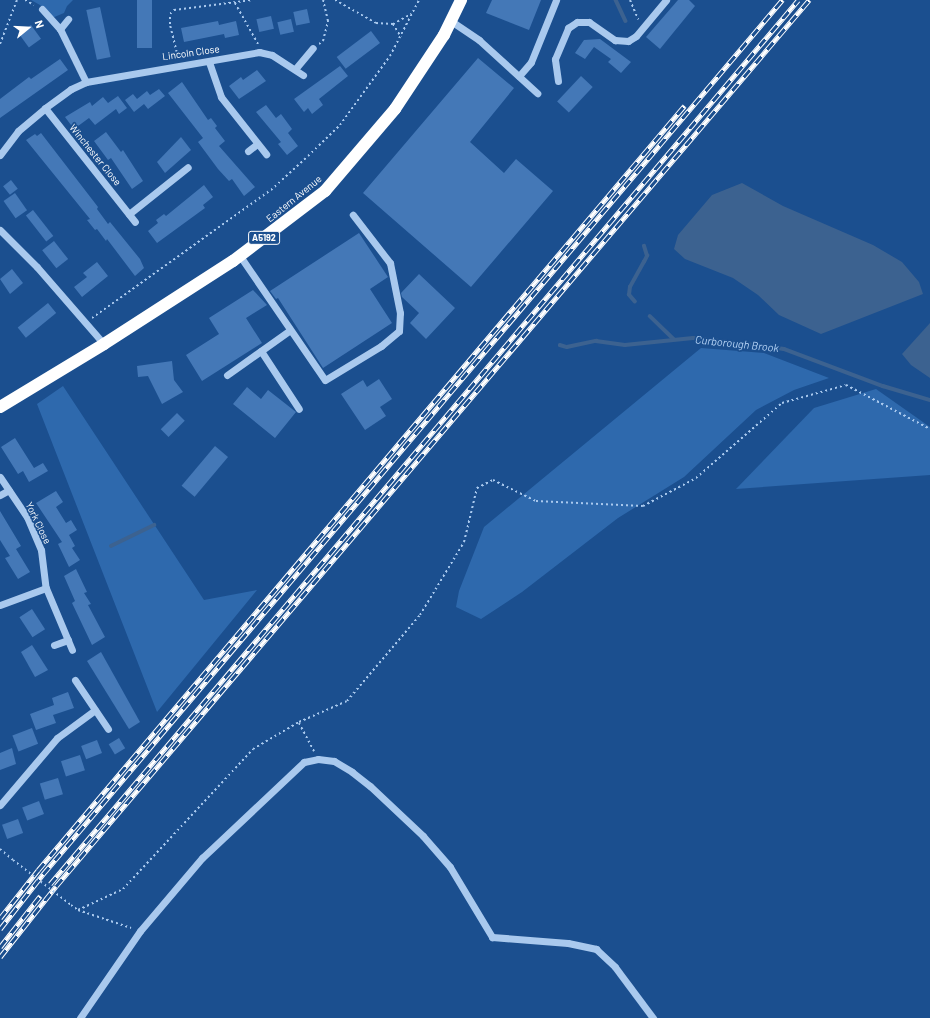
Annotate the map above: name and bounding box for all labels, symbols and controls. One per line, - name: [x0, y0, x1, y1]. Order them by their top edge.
- north arrow: [8, 8, 48, 48]
- text: N: [33, 19, 47, 30]
- street label: Lincoln Close: [162, 43, 220, 63]
- street label: Winchester Close: [67, 122, 123, 188]
- street label: Eastern Avenue: [264, 173, 324, 225]
- road number: A5192: [248, 231, 280, 245]
- water label: Curborough Brook: [694, 333, 780, 355]
- street label: York Close: [23, 500, 53, 546]

